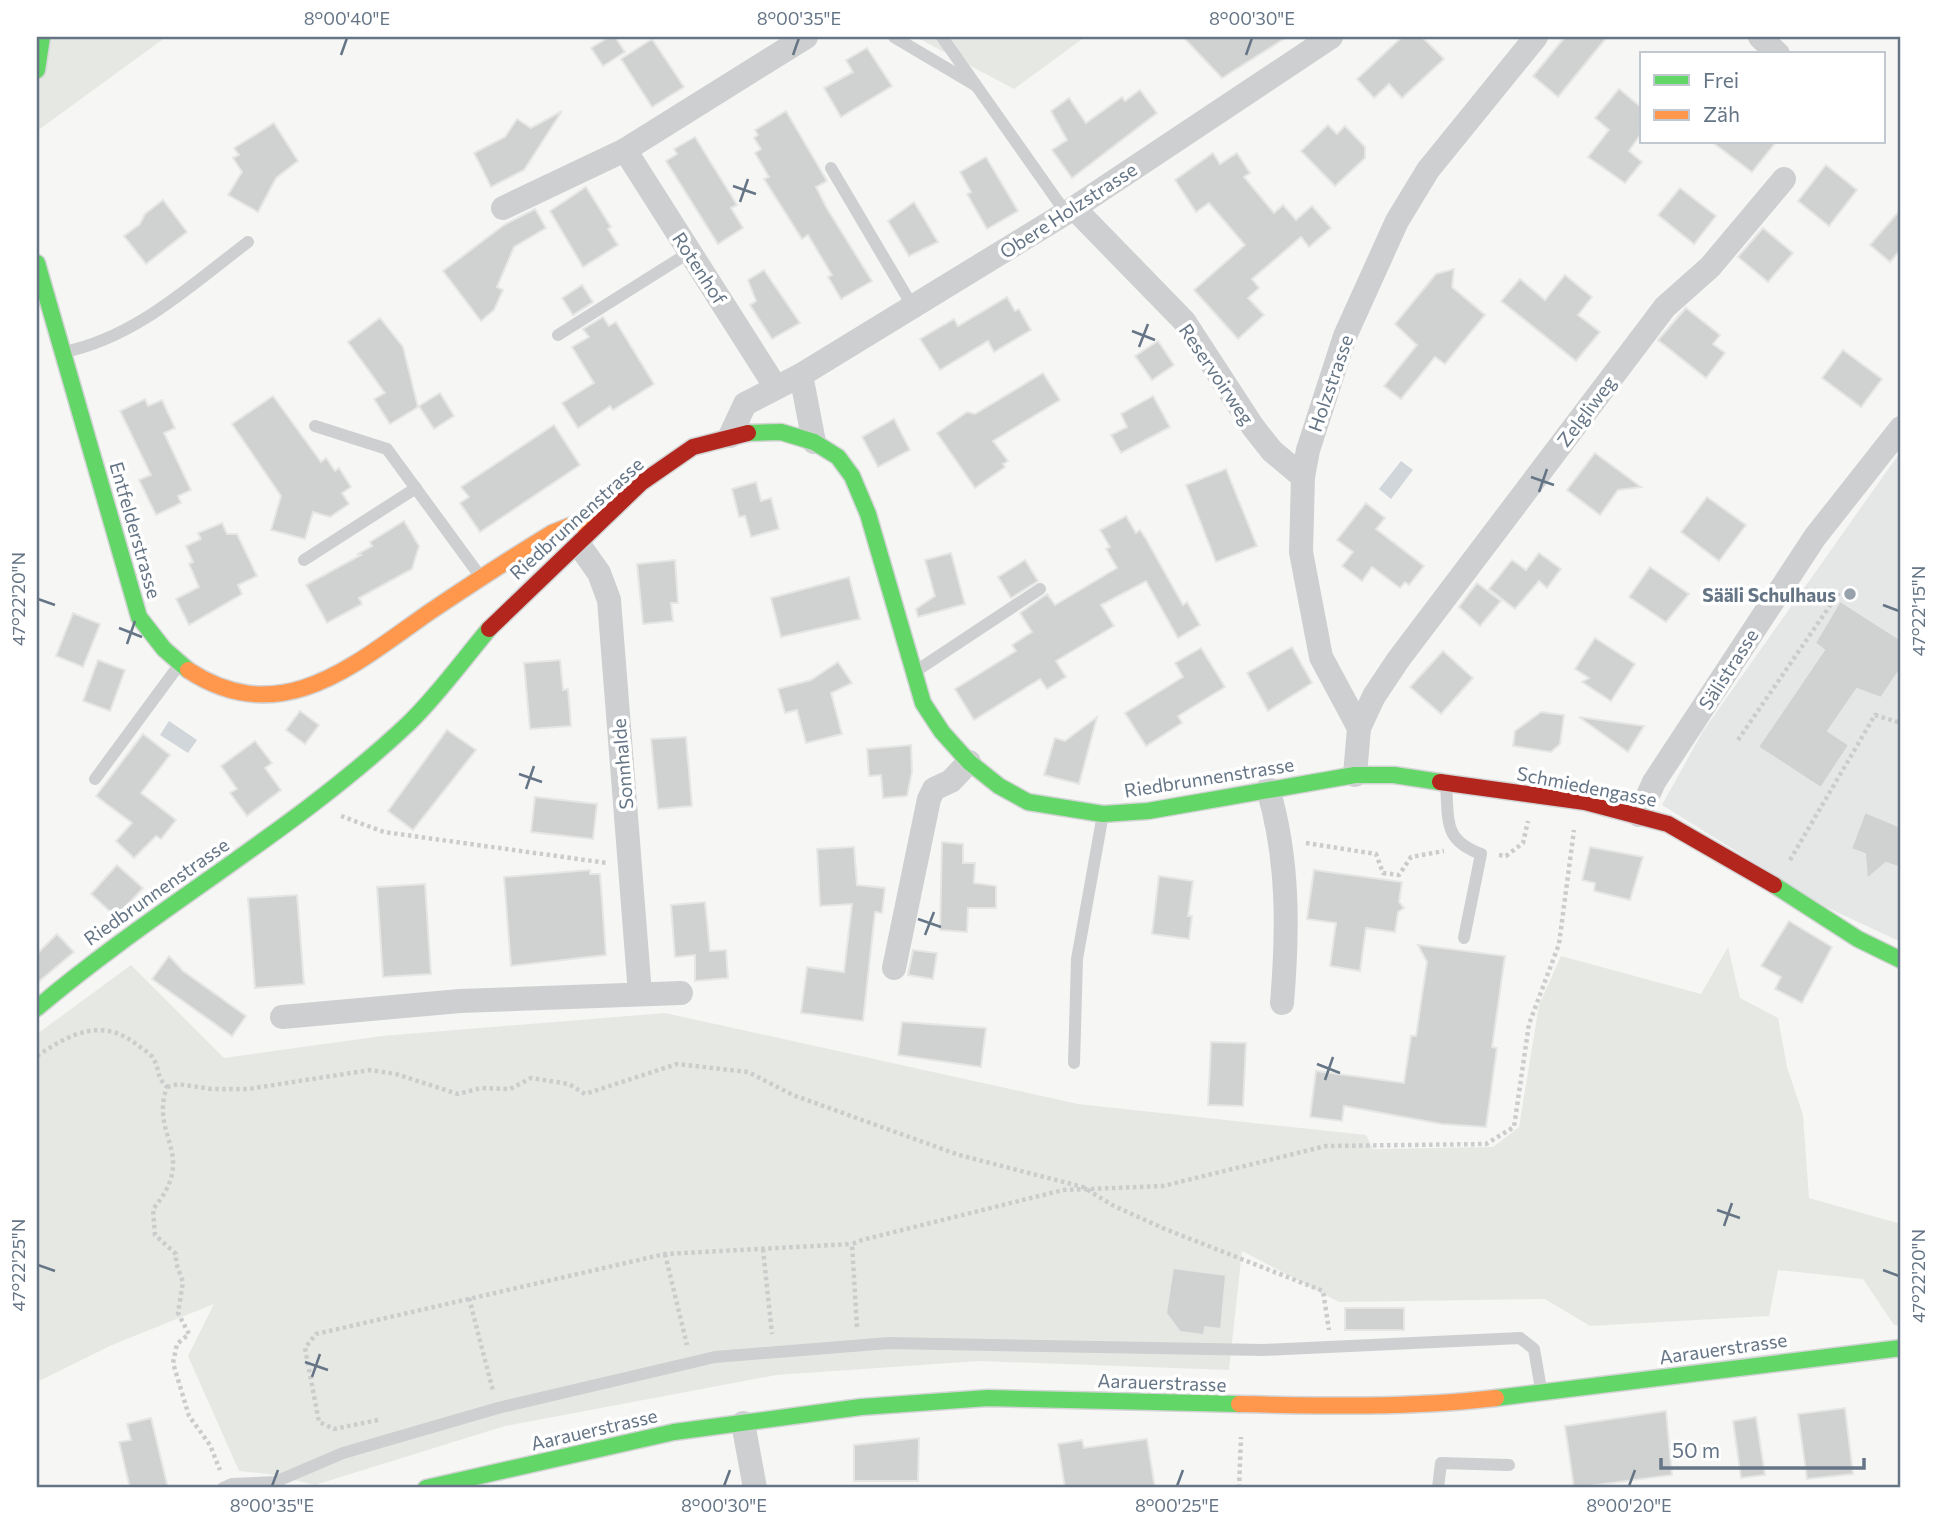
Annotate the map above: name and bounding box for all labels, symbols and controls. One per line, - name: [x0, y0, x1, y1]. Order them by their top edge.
- text: 8°00'40"E: [304, 7, 390, 29]
- text: 8°00'35"E: [757, 7, 841, 29]
- text: 8°00'30"E: [1209, 7, 1295, 29]
- legend: [1640, 52, 1885, 144]
- text: Frei: [1703, 67, 1739, 92]
- text: Zäh: [1703, 101, 1740, 126]
- street label: Obere Holzstrasse: [995, 157, 1141, 263]
- street label: Rotenhof: [668, 228, 732, 309]
- street label: Reservoirweg: [1175, 319, 1259, 429]
- street label: Holzstrasse: [1303, 332, 1357, 434]
- street label: Zelgliweg: [1552, 371, 1620, 451]
- street label: Riedbrunnenstrasse: [504, 452, 648, 584]
- street label: Entfelderstrasse: [105, 459, 167, 601]
- text: 47°22'20"N: [7, 552, 29, 646]
- text: 47°22'15"N: [1907, 566, 1929, 656]
- place label: Sääli Schulhaus: [1702, 583, 1836, 606]
- marker: Sääli Schulhaus: [1842, 586, 1858, 602]
- street label: Sälistrasse: [1693, 624, 1763, 714]
- street label: Sonnhalde: [607, 718, 637, 810]
- street label: Riedbrunnenstrasse: [1122, 752, 1296, 802]
- street label: Schmiedengasse: [1515, 761, 1659, 811]
- street label: Riedbrunnenstrasse: [79, 832, 233, 950]
- text: 47°22'25"N: [7, 1219, 29, 1311]
- text: 47°22'20"N: [1907, 1229, 1929, 1323]
- street label: Aarauerstrasse: [1657, 1328, 1789, 1368]
- street label: Aarauerstrasse: [1097, 1368, 1227, 1396]
- street label: Aarauerstrasse: [529, 1403, 659, 1455]
- scale bar: [1661, 1427, 1864, 1471]
- text: 50 m: [1672, 1437, 1720, 1462]
- text: 8°00'35"E: [230, 1494, 314, 1516]
- text: 8°00'30"E: [681, 1494, 767, 1516]
- text: 8°00'25"E: [1135, 1494, 1219, 1516]
- text: 8°00'20"E: [1586, 1494, 1672, 1516]

